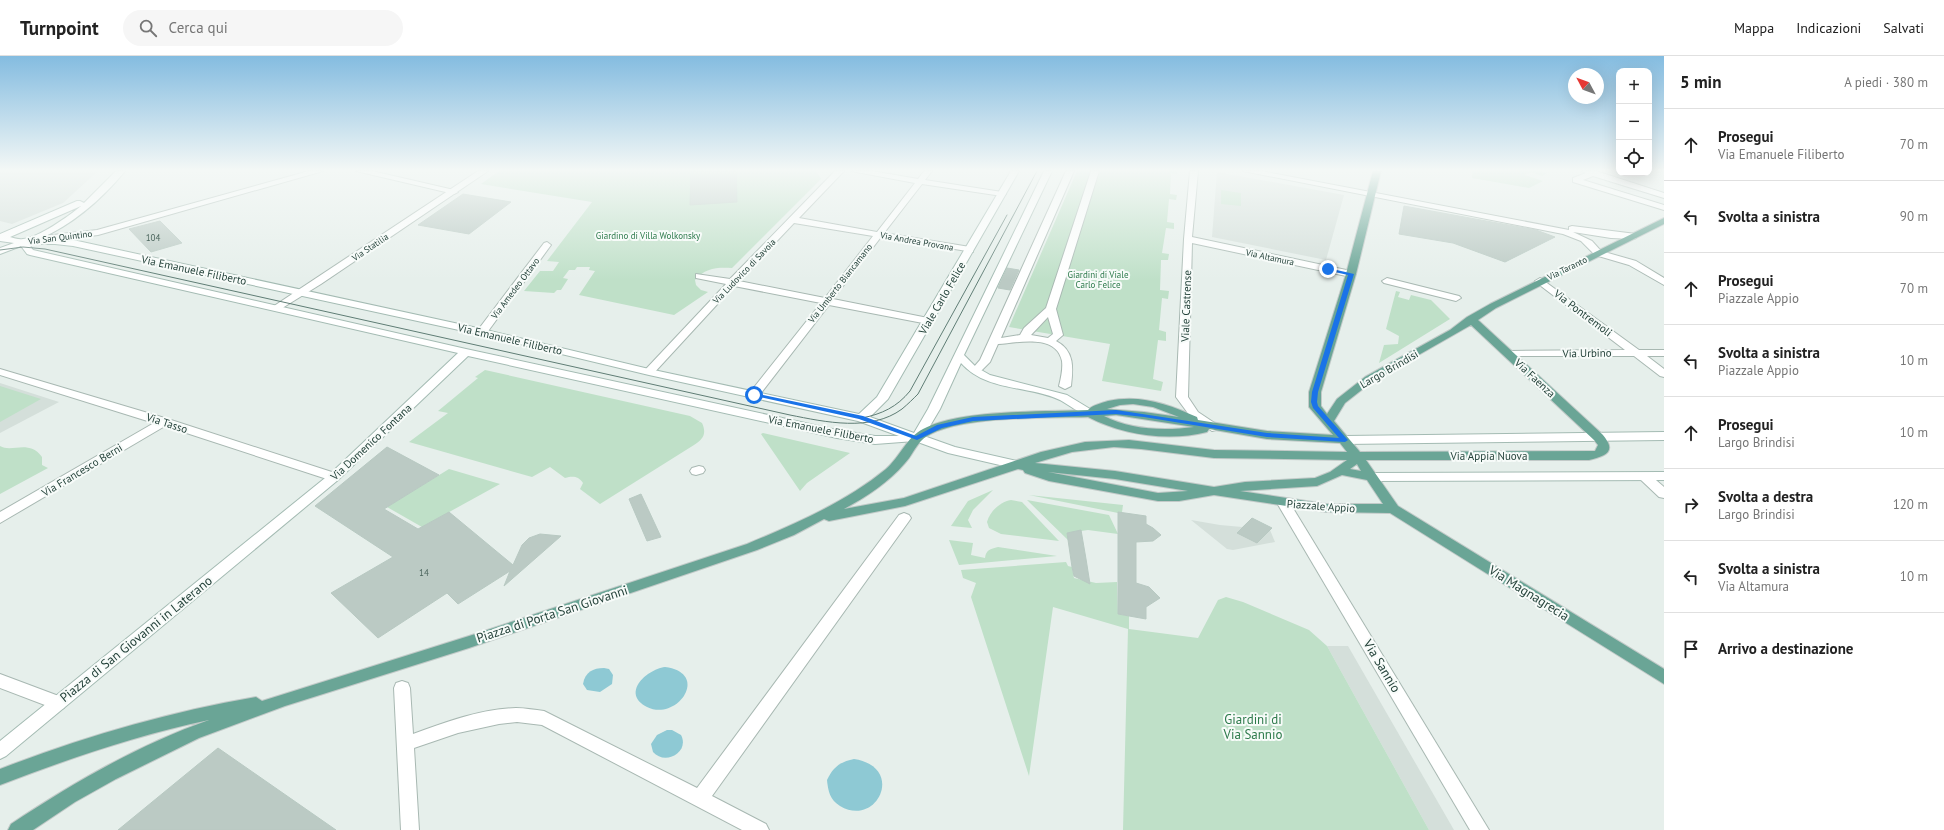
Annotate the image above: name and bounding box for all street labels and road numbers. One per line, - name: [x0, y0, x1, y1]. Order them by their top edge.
- street label: Via San Quintino: [26, 228, 93, 247]
- street label: Via Andrea Provana: [878, 229, 955, 253]
- street label: Via Statilia: [349, 231, 390, 264]
- street label: Via Ludovico di Savoia: [709, 236, 778, 306]
- street label: Via Umberto Biancamano: [805, 241, 874, 326]
- street label: Via Altamura: [1244, 246, 1295, 267]
- street label: Via Emanuele Filiberto: [139, 252, 248, 288]
- street label: Via Taranto: [1544, 254, 1589, 283]
- street label: Via Amedeo Ottavo: [488, 255, 542, 321]
- street label: Viale Carlo Felice: [915, 259, 969, 338]
- street label: Viale Castrense: [1178, 269, 1194, 343]
- street label: Via Pontremoli: [1550, 286, 1615, 339]
- street label: Via Emanuele Filiberto: [455, 320, 564, 358]
- street label: Via Urbino: [1561, 346, 1612, 360]
- street label: Largo Brindisi: [1357, 347, 1421, 391]
- street label: Via Faenza: [1511, 355, 1558, 400]
- street label: Via Domenico Fontana: [327, 401, 415, 484]
- street label: Via Tasso: [144, 409, 190, 436]
- street label: Via Emanuele Filiberto: [766, 412, 875, 446]
- street label: Via Francesco Berni: [38, 440, 125, 500]
- street label: Via Appia Nuova: [1450, 449, 1527, 463]
- street label: Piazzale Appio: [1286, 497, 1356, 515]
- street label: Via Magnagrecia: [1485, 561, 1572, 625]
- street label: Piazza di San Giovanni in Laterano: [56, 572, 216, 706]
- street label: Piazza di Porta San Giovanni: [474, 581, 630, 647]
- street label: Via Sannio: [1359, 636, 1404, 696]

